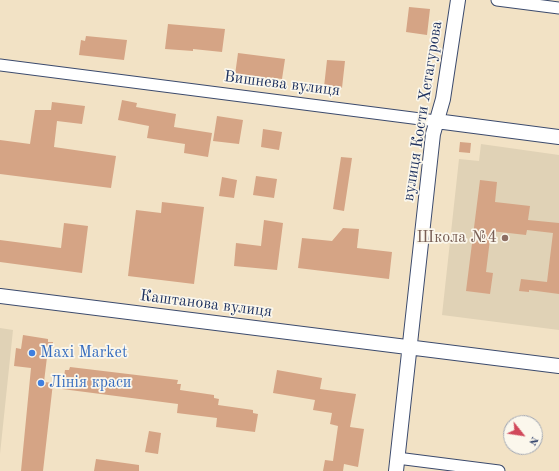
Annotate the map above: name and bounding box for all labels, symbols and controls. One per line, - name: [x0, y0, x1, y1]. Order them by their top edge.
- street label: вулиця Кости Хетагурова: [399, 19, 447, 203]
- street label: Вишнева вулиця: [223, 67, 341, 101]
- place label: Школа №4: [417, 228, 497, 248]
- marker: Школа №4: [500, 233, 510, 243]
- street label: Каштанова вулиця: [139, 286, 273, 322]
- place label: Maxi Market: [40, 343, 128, 363]
- marker: Maxi Market: [27, 348, 37, 358]
- place label: Лінія краси: [49, 373, 131, 393]
- marker: Лінія краси: [36, 378, 46, 388]
- north arrow: [503, 415, 543, 455]
- text: N: [526, 434, 540, 447]

